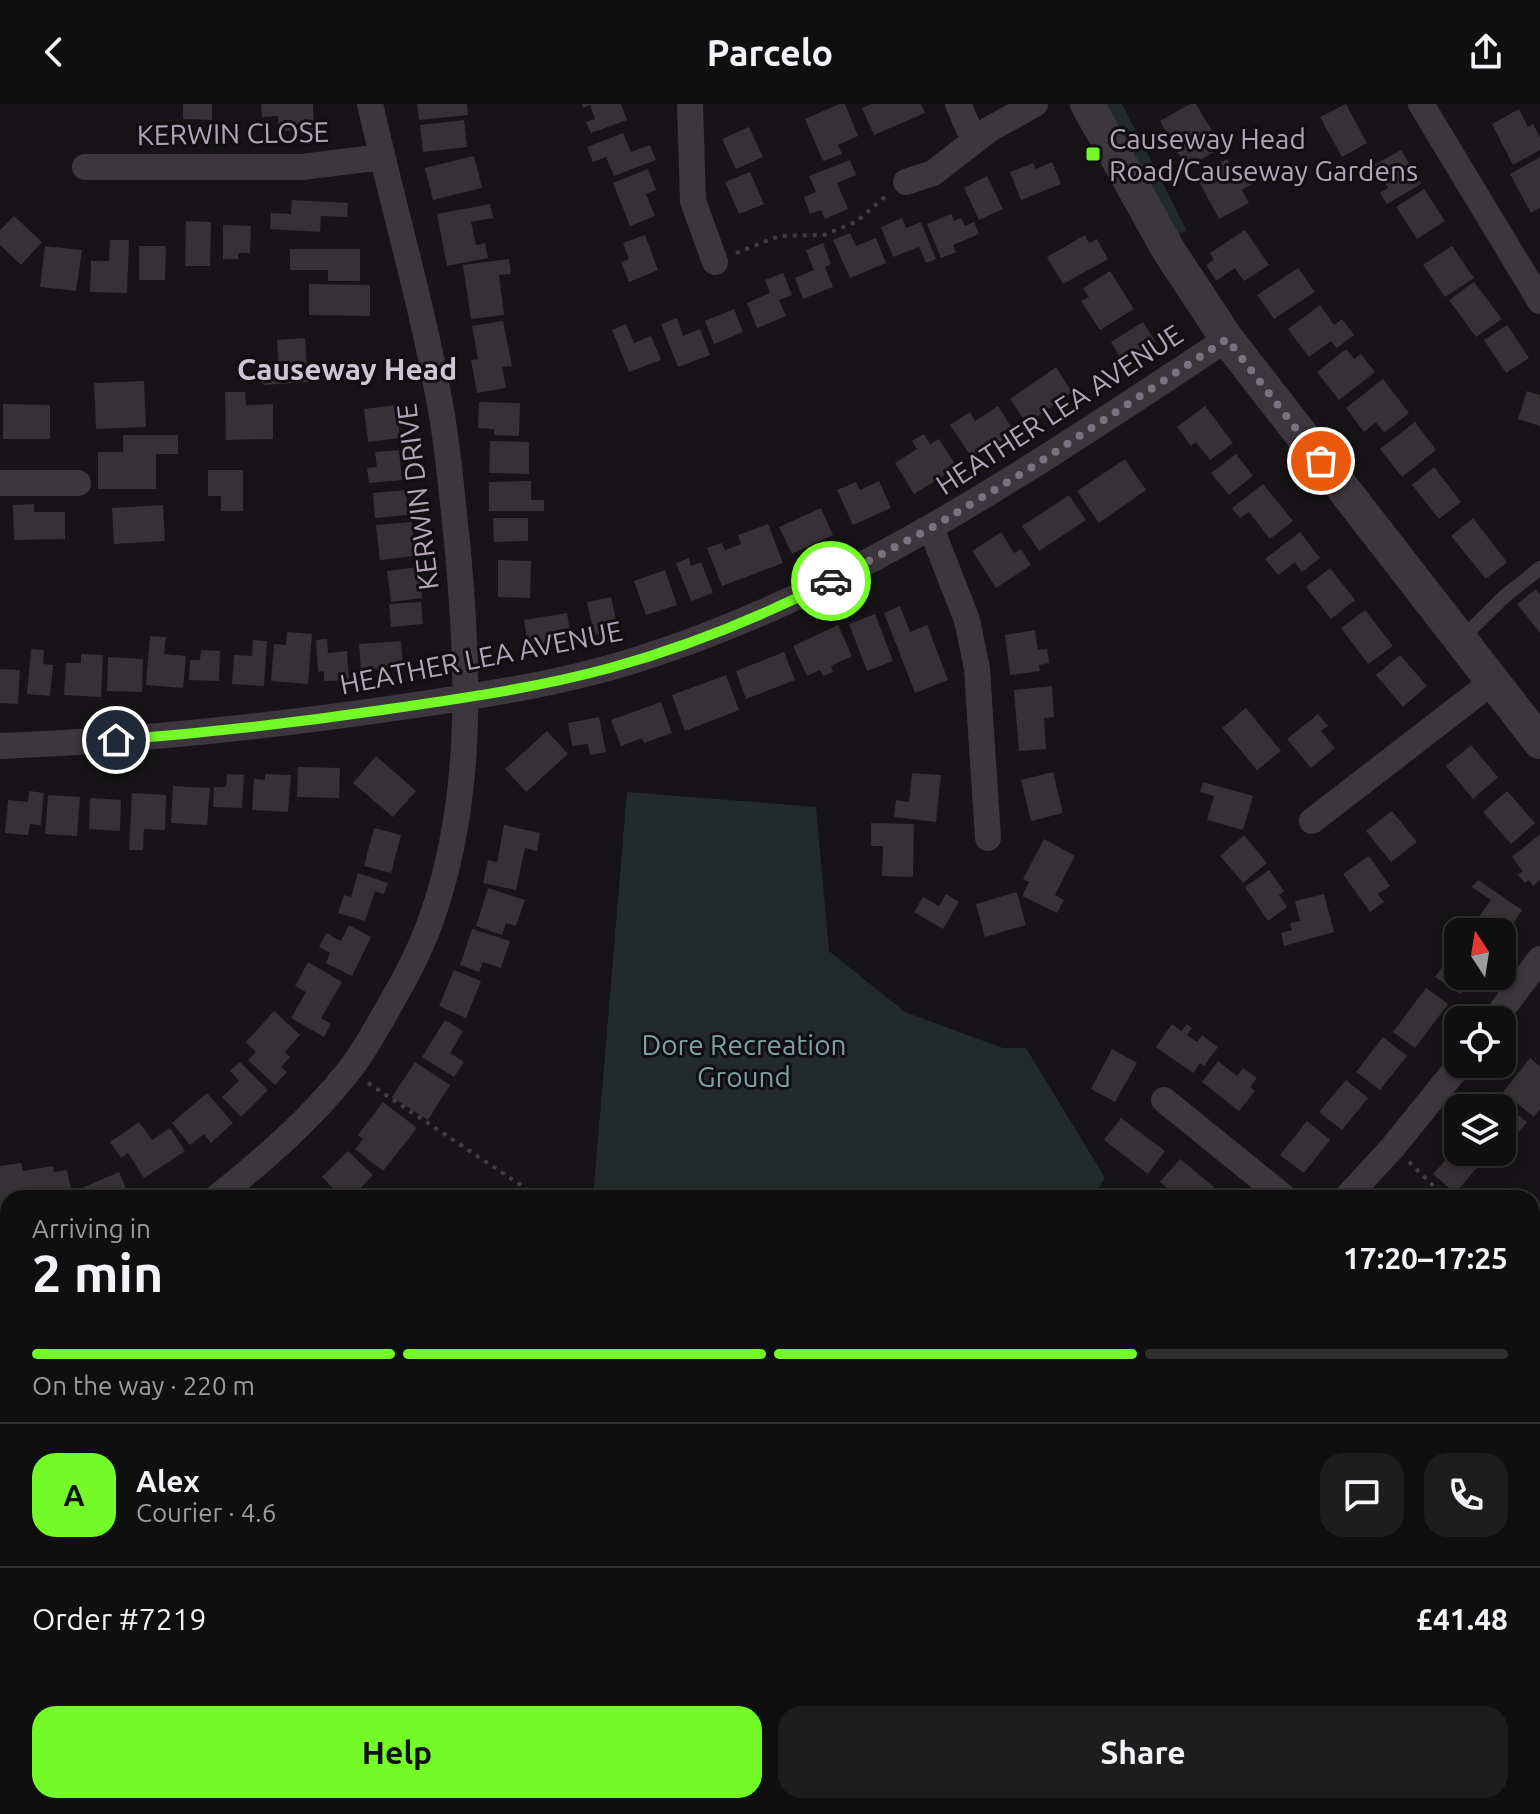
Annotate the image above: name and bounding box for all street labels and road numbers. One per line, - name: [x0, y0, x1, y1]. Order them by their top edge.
- street label: KERWIN CLOSE: [137, 116, 329, 150]
- street label: HEATHER LEA AVENUE: [930, 318, 1188, 500]
- street label: KERWIN DRIVE: [390, 402, 444, 592]
- street label: HEATHER LEA AVENUE: [337, 614, 625, 700]

